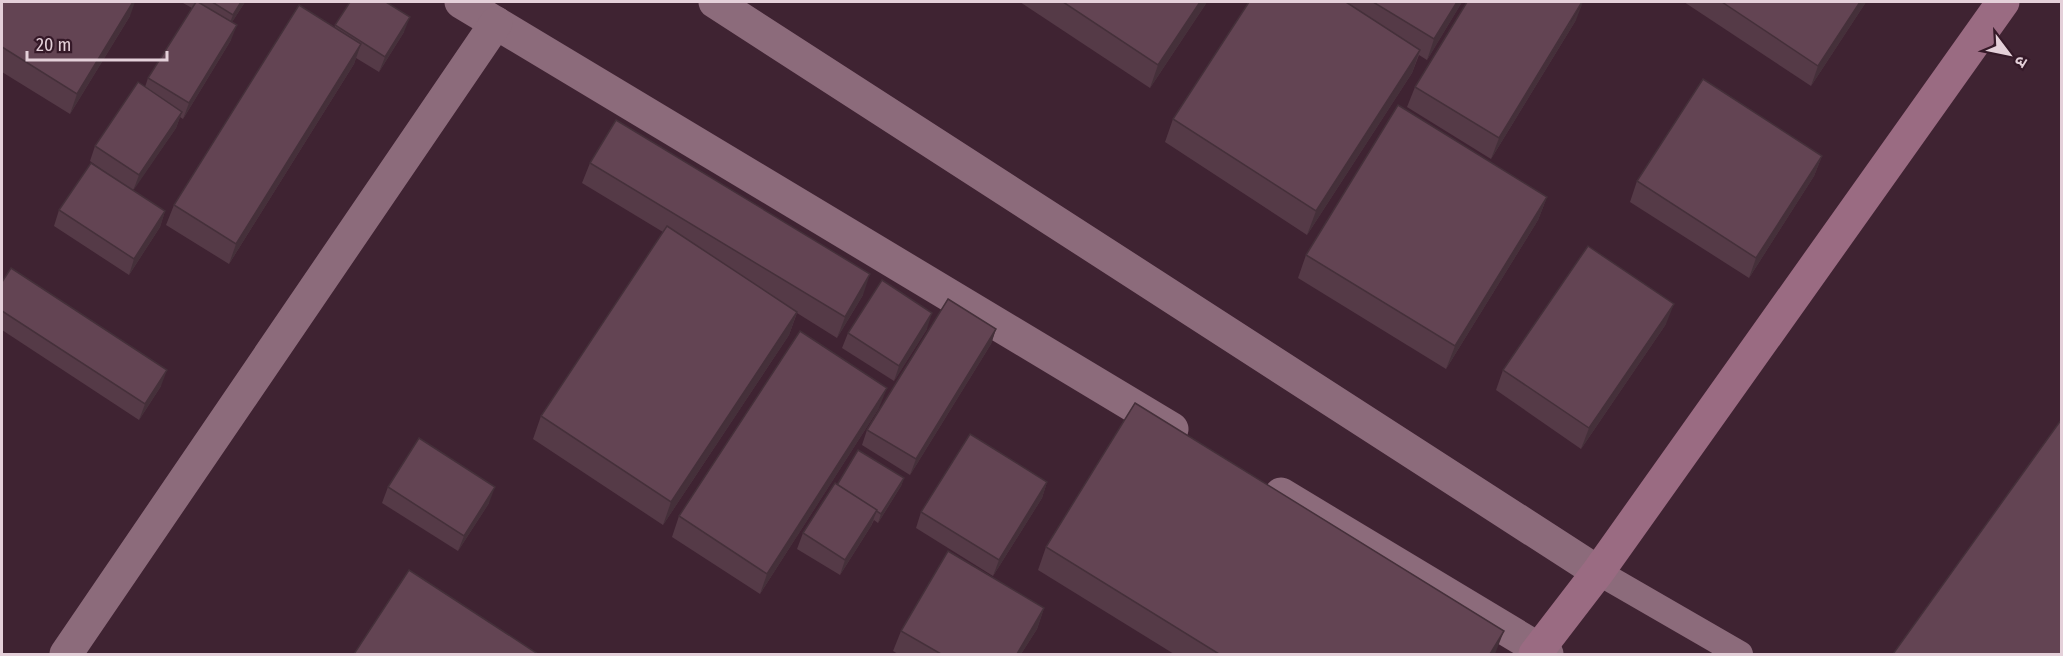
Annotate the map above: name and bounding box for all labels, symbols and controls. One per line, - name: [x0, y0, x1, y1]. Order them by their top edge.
- scale bar: [27, 24, 166, 62]
- north arrow: [1979, 24, 2039, 84]
- text: 20 m: [36, 34, 71, 56]
- text: उ: [2010, 53, 2032, 71]

